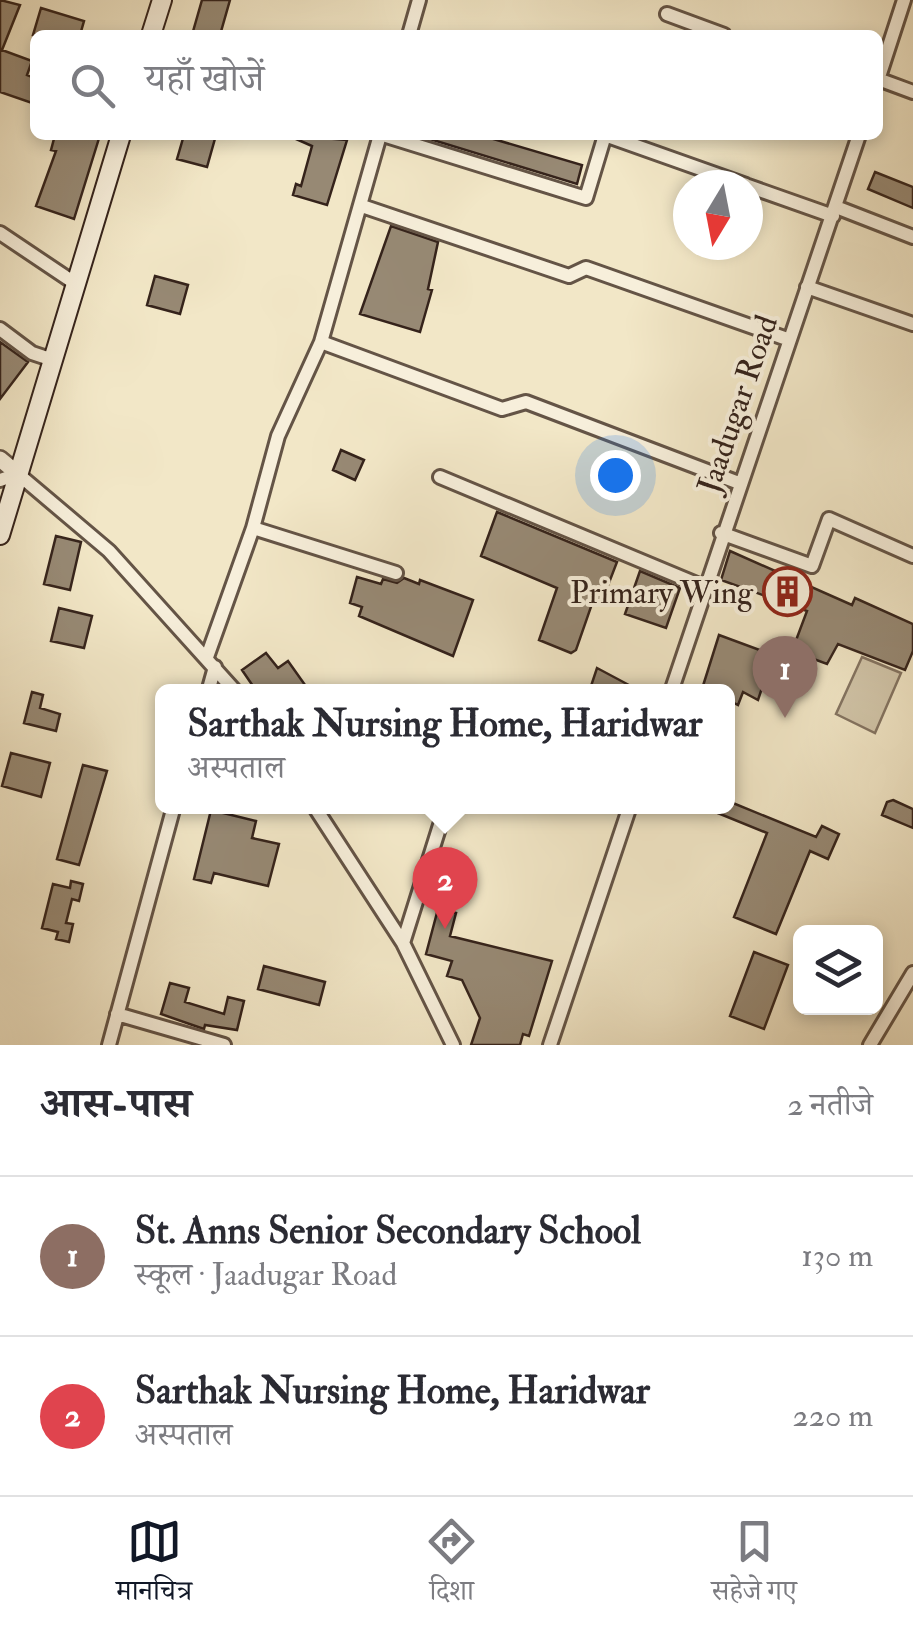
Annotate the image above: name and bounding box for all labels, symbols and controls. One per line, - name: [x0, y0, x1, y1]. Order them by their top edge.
- search box: [30, 30, 883, 140]
- text: यहाँ खोजें: [145, 55, 264, 103]
- icon: search: [65, 58, 120, 113]
- north arrow: [673, 170, 763, 260]
- street label: Jaadugar Road: [689, 310, 787, 499]
- your location: [590, 450, 641, 501]
- building icon: Primary Wing: [762, 566, 814, 618]
- place label: Primary Wing: [570, 573, 754, 613]
- pin: 1: [752, 636, 818, 718]
- popup: [155, 684, 735, 814]
- text: Sarthak Nursing Home, Haridwar: [187, 700, 703, 748]
- text: अस्पताल: [187, 748, 285, 788]
- pin: 2: [412, 846, 478, 929]
- map controls: [793, 925, 883, 1015]
- button: layers: [793, 925, 883, 1015]
- text: आस-पास: [40, 1078, 191, 1130]
- text: 2 नतीजे: [787, 1085, 873, 1125]
- text: St. Anns Senior Secondary School: [135, 1207, 641, 1255]
- text: 1: [67, 1236, 78, 1276]
- text: 130 m: [801, 1236, 873, 1276]
- text: स्कूल · Jaadugar Road: [135, 1255, 397, 1295]
- text: Sarthak Nursing Home, Haridwar: [135, 1367, 650, 1415]
- text: 2: [64, 1396, 81, 1436]
- text: 220 m: [793, 1396, 873, 1436]
- text: अस्पताल: [135, 1415, 232, 1455]
- tab: मानचित्र: [116, 1514, 192, 1618]
- tab: दिशा: [424, 1514, 479, 1618]
- tab: सहेजे गए: [711, 1514, 797, 1618]

